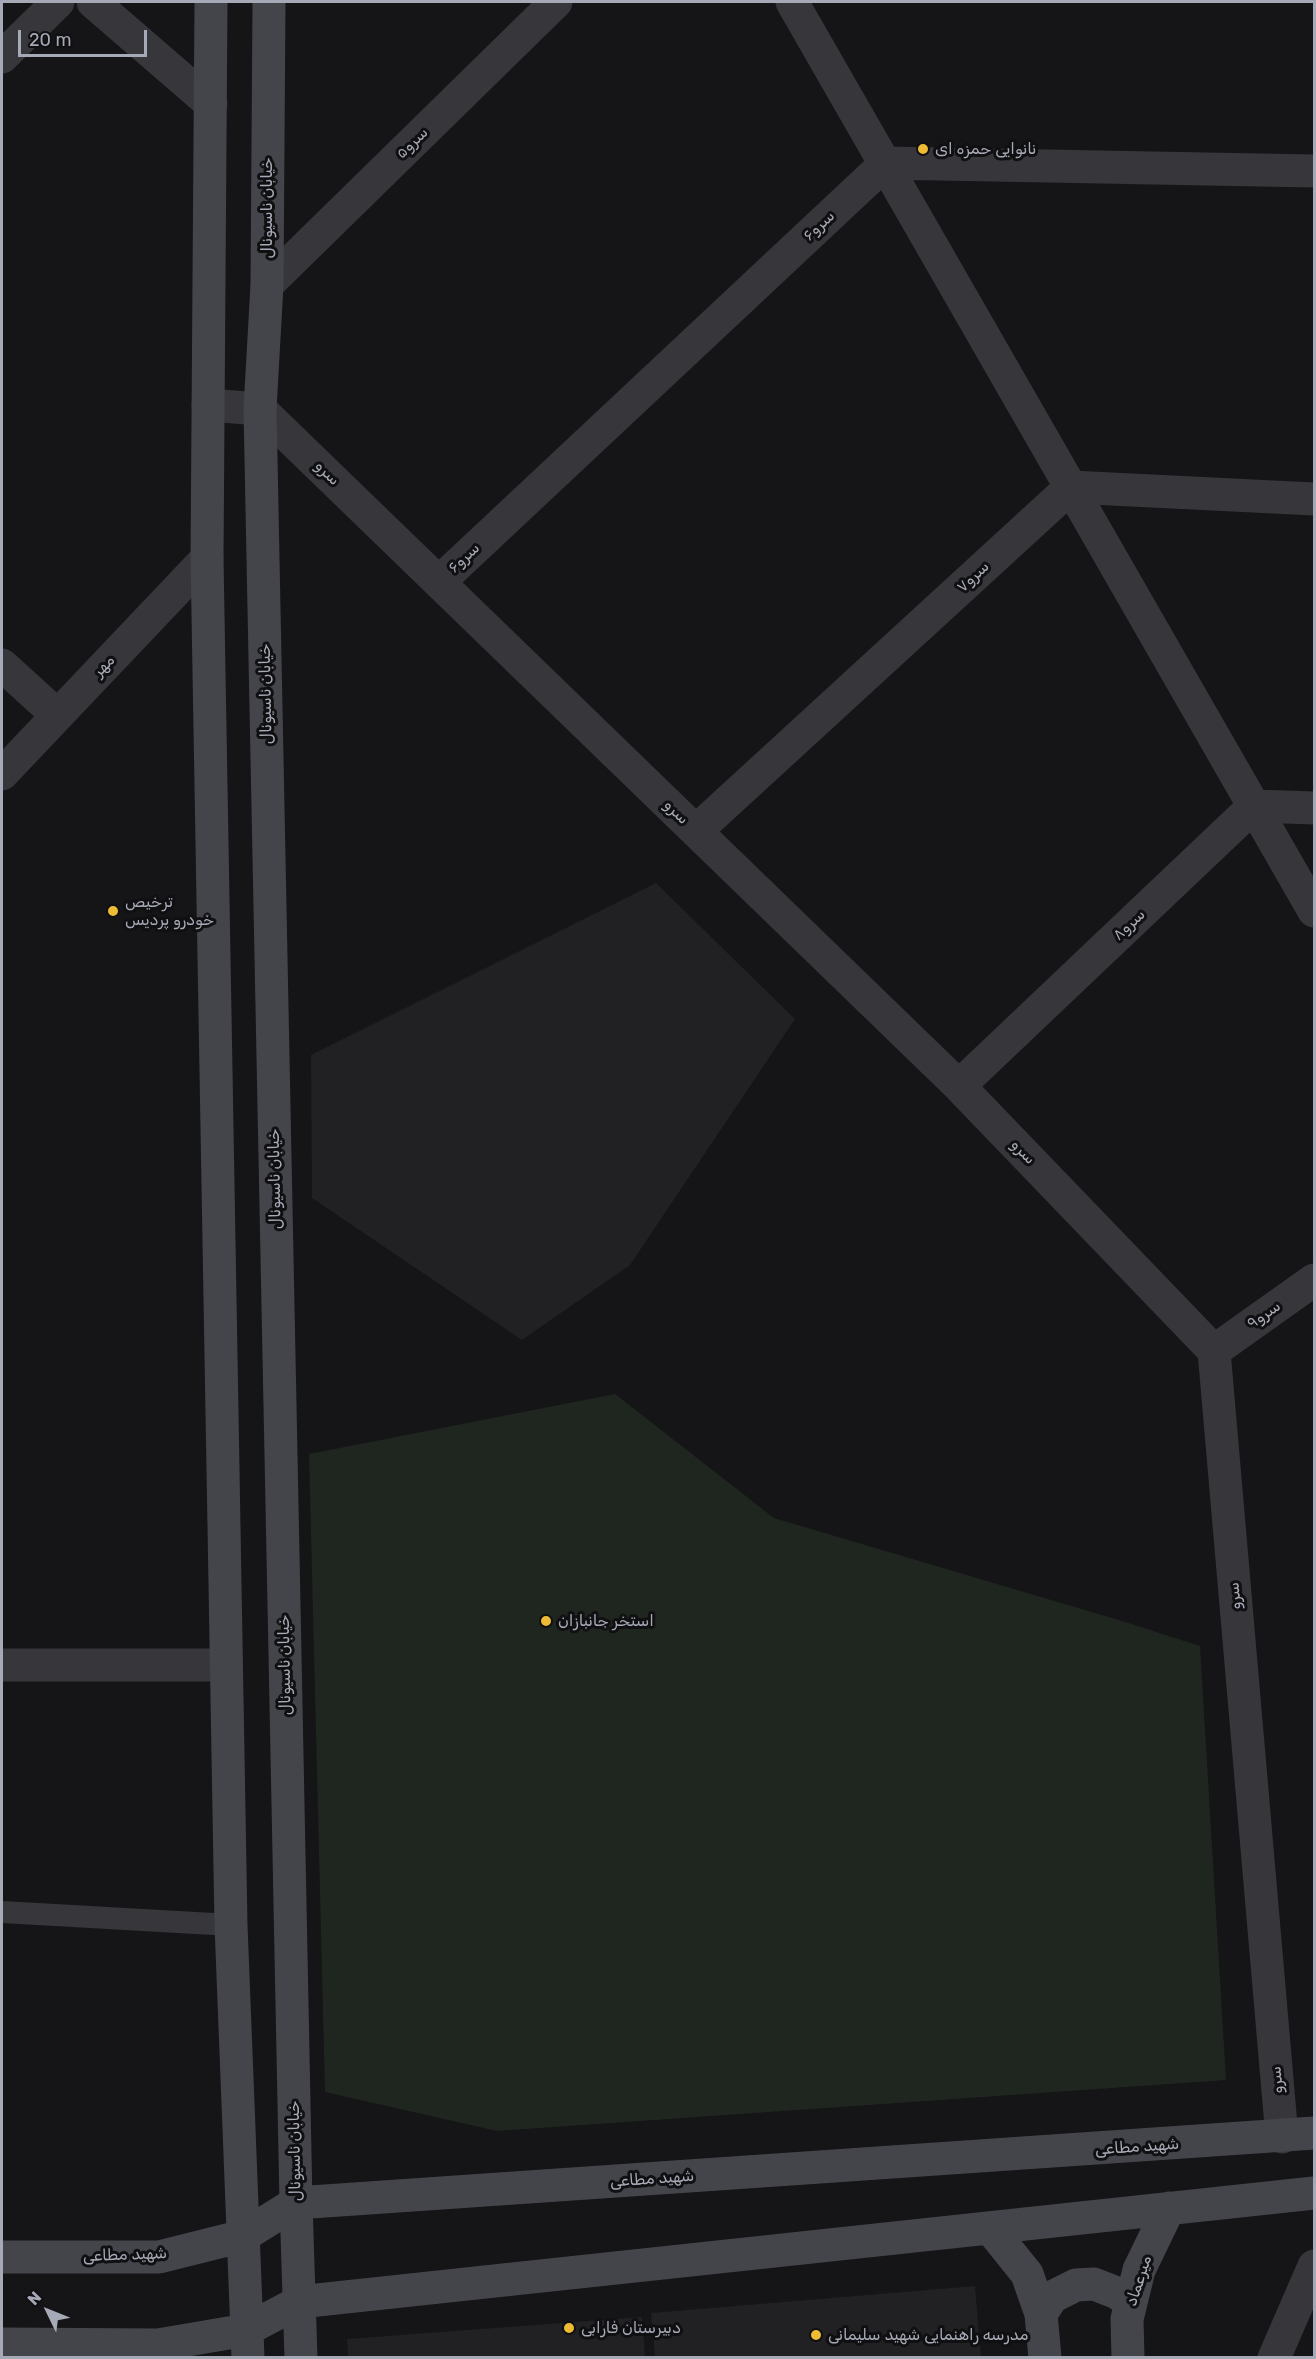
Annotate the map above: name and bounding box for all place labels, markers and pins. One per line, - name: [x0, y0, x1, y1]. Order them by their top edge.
- place label: نانوایی حمزه ای: [935, 139, 1036, 159]
- marker: نانوایی حمزه ای: [916, 142, 930, 156]
- place label: ترخیص خودرو پردیس: [125, 892, 214, 930]
- marker: ترخیص خودرو پردیس: [106, 904, 120, 918]
- place label: استخر جانبازان: [558, 1611, 654, 1631]
- marker: استخر جانبازان: [539, 1614, 553, 1628]
- place label: دبیرستان فارابی: [581, 2318, 681, 2338]
- marker: دبیرستان فارابی: [562, 2321, 576, 2335]
- place label: مدرسه راهنمایی شهید سلیمانی: [828, 2325, 1028, 2345]
- marker: مدرسه راهنمایی شهید سلیمانی: [809, 2328, 823, 2342]

